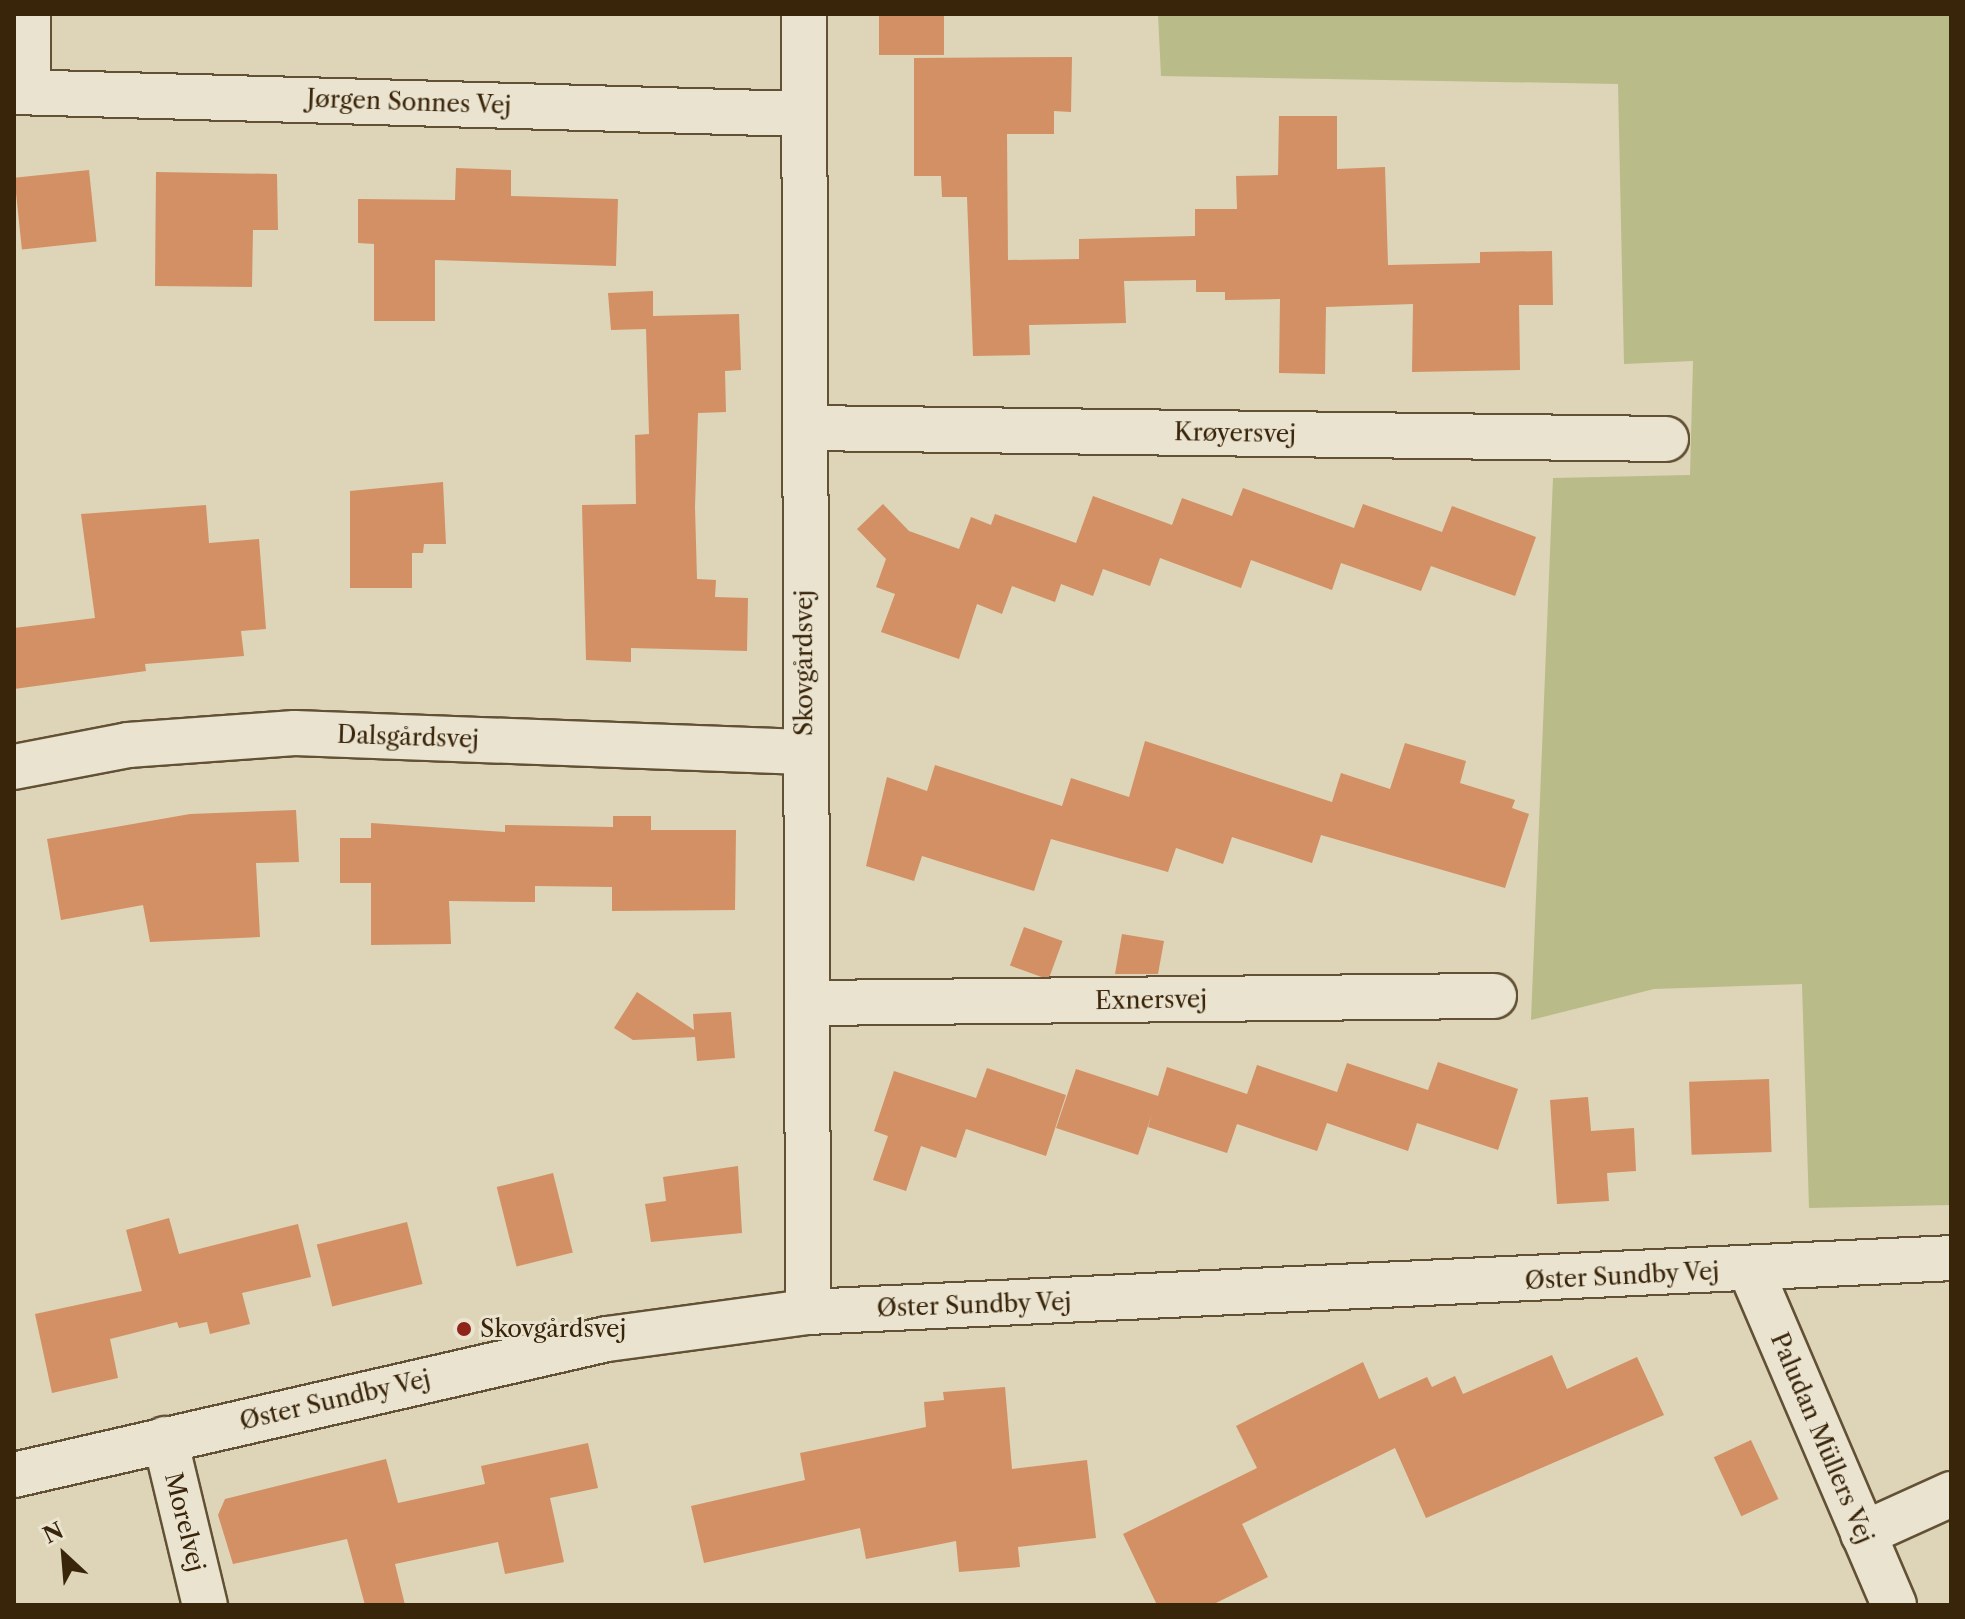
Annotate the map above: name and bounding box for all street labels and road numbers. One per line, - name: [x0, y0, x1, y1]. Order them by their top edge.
- street label: Jørgen Sonnes Vej: [306, 84, 512, 120]
- street label: Krøyersvej: [1174, 418, 1296, 448]
- street label: Skovgårdsvej: [790, 590, 818, 736]
- street label: Dalsgårdsvej: [336, 720, 480, 754]
- street label: Exnersvej: [1095, 985, 1207, 1015]
- street label: Øster Sundby Vej: [1523, 1256, 1721, 1296]
- street label: Øster Sundby Vej: [875, 1287, 1073, 1323]
- street label: Paludan Müllers Vej: [1764, 1328, 1880, 1548]
- street label: Øster Sundby Vej: [236, 1364, 434, 1436]
- street label: Morelvej: [159, 1469, 211, 1575]

